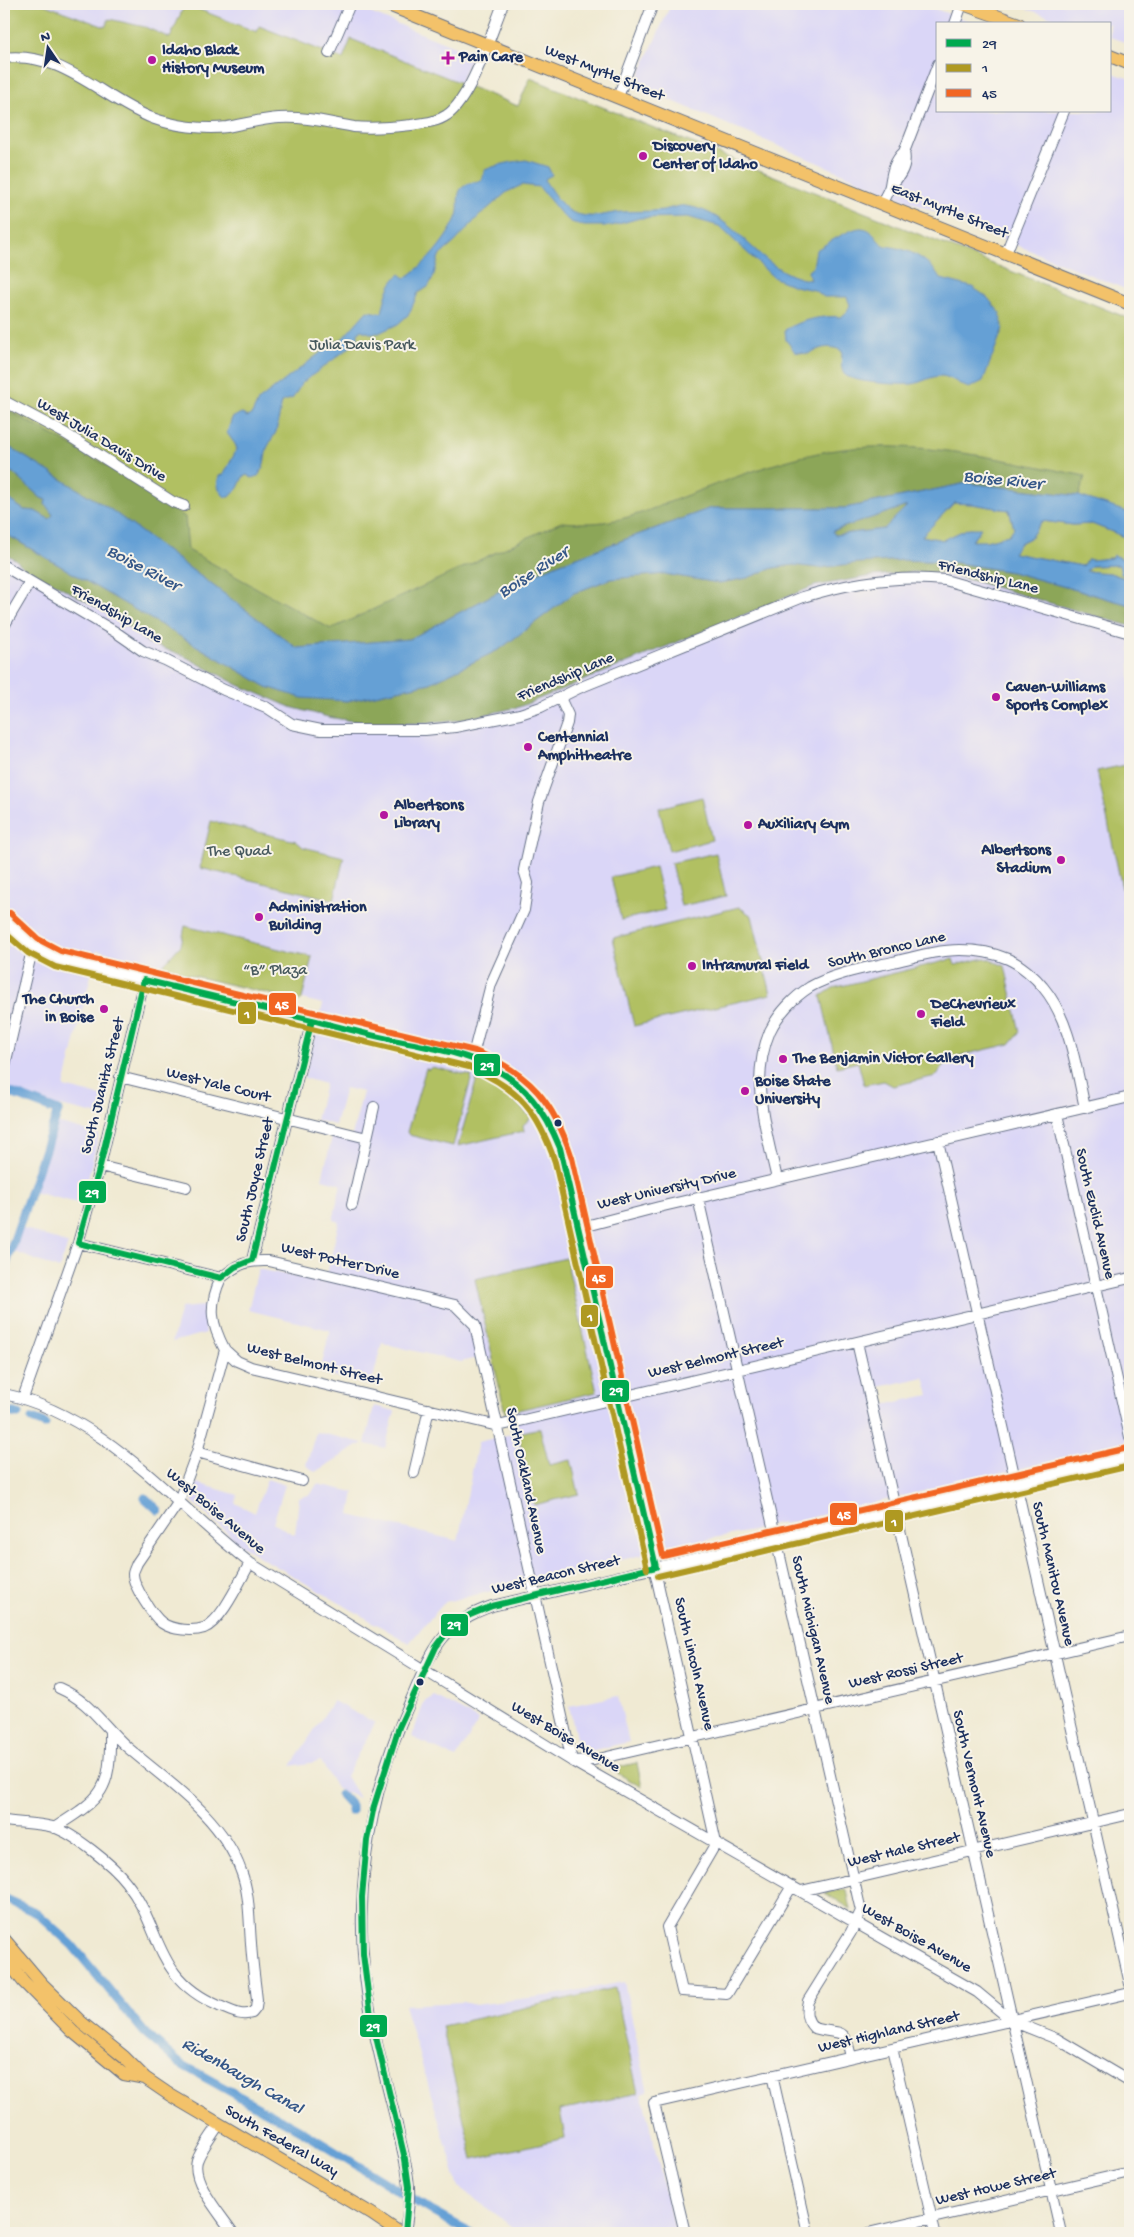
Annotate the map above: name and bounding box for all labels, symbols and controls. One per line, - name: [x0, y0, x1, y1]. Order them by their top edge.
- north arrow: [22, 22, 72, 72]
- legend: [936, 22, 1112, 112]
- text: N: [39, 28, 52, 47]
- text: 29: [982, 36, 997, 54]
- street label: West Myrtle Street: [541, 41, 668, 107]
- place label: Idaho Black History Museum: [162, 42, 265, 79]
- place label: Pain Care: [458, 49, 524, 68]
- marker: Pain Care: [441, 51, 455, 65]
- marker: Idaho Black History Museum: [146, 54, 158, 66]
- text: 1: [981, 60, 988, 78]
- text: 45: [982, 86, 997, 104]
- place label: Discovery Center of Idaho: [651, 138, 758, 175]
- marker: Discovery Center of Idaho: [637, 150, 649, 162]
- street label: East Myrtle Street: [888, 180, 1012, 245]
- park label: Julia Davis Park: [309, 337, 417, 356]
- street label: West Julia Davis Drive: [33, 395, 170, 488]
- water label: Boise River: [962, 466, 1047, 496]
- water label: Boise River: [103, 541, 186, 599]
- water label: Boise River: [495, 541, 576, 603]
- street label: Friendship Lane: [935, 556, 1041, 600]
- street label: Friendship Lane: [66, 581, 166, 649]
- street label: Friendship Lane: [514, 649, 618, 707]
- place label: Caven-Williams Sports Complex: [1005, 679, 1108, 716]
- marker: Caven-Williams Sports Complex: [990, 691, 1002, 703]
- place label: Centennial Amphitheatre: [537, 729, 632, 766]
- marker: Centennial Amphitheatre: [522, 741, 534, 753]
- place label: Albertsons Library: [393, 797, 465, 834]
- marker: Albertsons Library: [378, 809, 390, 821]
- place label: Auxiliary Gym: [757, 816, 850, 835]
- marker: Auxiliary Gym: [742, 819, 754, 831]
- place label: Albertsons Stadium: [980, 842, 1052, 879]
- park label: The Quad: [206, 843, 272, 862]
- marker: Albertsons Stadium: [1055, 854, 1067, 866]
- place label: Administration Building: [268, 899, 367, 936]
- marker: Administration Building: [253, 911, 265, 923]
- street label: South Bronco Lane: [826, 928, 948, 974]
- place label: Intramural Field: [702, 957, 810, 976]
- marker: Intramural Field: [686, 960, 698, 972]
- park label: “B” Plaza: [243, 962, 308, 981]
- place label: The Church in Boise: [21, 991, 95, 1028]
- line badge: 45: [268, 992, 297, 1016]
- place label: DeChevrieux Field: [929, 996, 1016, 1033]
- text: 45: [274, 998, 290, 1015]
- line badge: 1: [237, 1001, 257, 1025]
- marker: The Church in Boise: [98, 1003, 110, 1015]
- text: 1: [243, 1007, 250, 1024]
- marker: DeChevrieux Field: [915, 1008, 927, 1020]
- street label: South Juanita Street: [78, 1014, 131, 1156]
- place label: The Benjamin Victor Gallery: [791, 1050, 974, 1069]
- line badge: 29: [473, 1053, 501, 1077]
- marker: The Benjamin Victor Gallery: [777, 1053, 789, 1065]
- text: 29: [480, 1059, 494, 1076]
- street label: West Yale Court: [164, 1064, 273, 1108]
- place label: Boise State University: [754, 1073, 831, 1110]
- marker: Boise State University: [739, 1085, 751, 1097]
- street label: South Joyce Street: [232, 1115, 280, 1244]
- unlabelled marker: [553, 1118, 563, 1128]
- street label: South Euclid Avenue: [1070, 1147, 1118, 1282]
- street label: West University Drive: [596, 1165, 739, 1215]
- line badge: 29: [78, 1180, 107, 1204]
- text: 29: [85, 1186, 99, 1203]
- street label: West Potter Drive: [279, 1239, 402, 1285]
- line badge: 45: [585, 1265, 614, 1289]
- text: 45: [591, 1271, 607, 1288]
- line badge: 1: [580, 1304, 599, 1328]
- text: 1: [586, 1310, 593, 1327]
- street label: West Belmont Street: [646, 1334, 787, 1384]
- street label: West Belmont Street: [245, 1339, 385, 1391]
- line badge: 29: [601, 1379, 630, 1403]
- text: 29: [609, 1384, 623, 1401]
- street label: South Oakland Avenue: [500, 1406, 550, 1557]
- street label: West Boise Avenue: [161, 1465, 269, 1560]
- street label: South Manitou Avenue: [1026, 1500, 1078, 1649]
- line badge: 45: [829, 1502, 858, 1526]
- text: 45: [836, 1508, 852, 1525]
- line badge: 1: [884, 1509, 904, 1533]
- text: 1: [890, 1515, 897, 1532]
- street label: West Beacon Street: [490, 1552, 623, 1600]
- street label: South Michigan Avenue: [786, 1554, 838, 1707]
- street label: South Lincoln Avenue: [668, 1596, 718, 1733]
- line badge: 29: [440, 1613, 469, 1637]
- text: 29: [447, 1618, 461, 1635]
- street label: West Rossi Street: [847, 1649, 966, 1694]
- unlabelled marker: [415, 1677, 425, 1687]
- street label: West Boise Avenue: [507, 1698, 624, 1778]
- street label: South Vermont Avenue: [947, 1708, 999, 1860]
- street label: West Hale Street: [846, 1829, 963, 1873]
- street label: West Boise Avenue: [858, 1900, 975, 1979]
- street label: West Highland Street: [817, 2007, 963, 2058]
- line badge: 29: [359, 2014, 388, 2038]
- text: 29: [366, 2020, 380, 2037]
- water label: Ridenbaugh Canal: [178, 2034, 307, 2121]
- street label: South Federal Way: [221, 2102, 341, 2182]
- street label: West Howe Street: [934, 2165, 1059, 2211]

